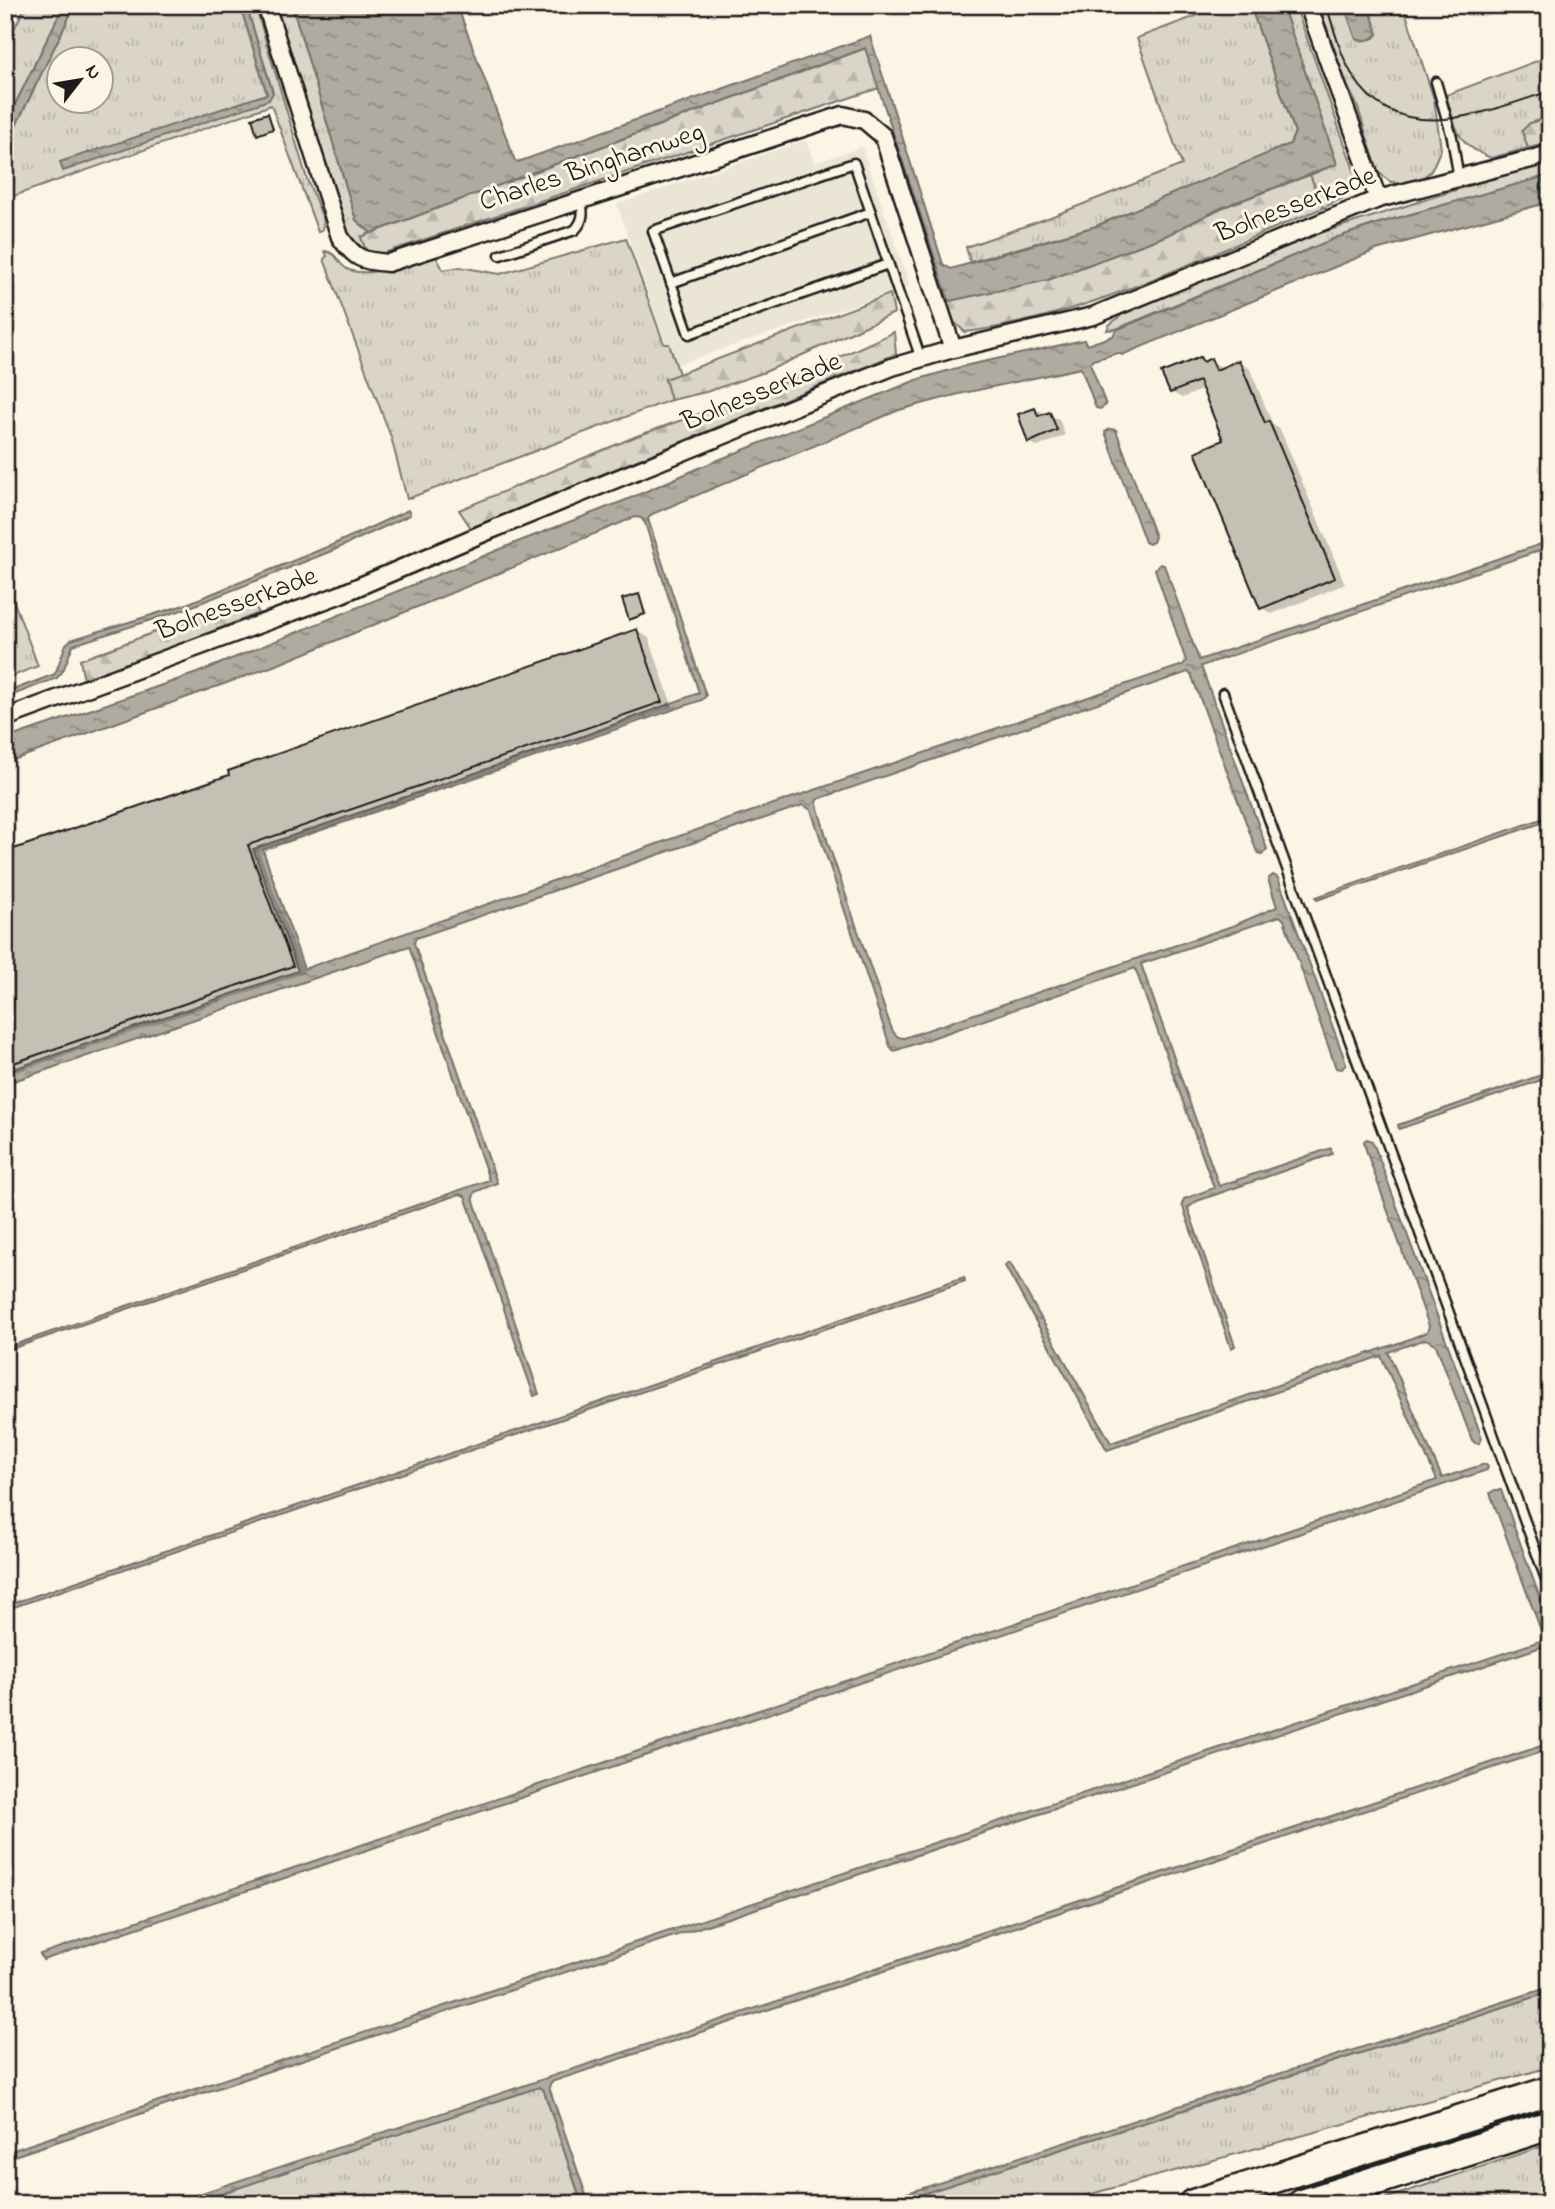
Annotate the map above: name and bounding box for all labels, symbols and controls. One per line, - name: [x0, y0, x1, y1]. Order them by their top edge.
- north arrow: [46, 46, 116, 116]
- text: N: [78, 60, 107, 85]
- street label: Charles Binghamweg: [474, 112, 710, 224]
- street label: Bolnesserkade: [1209, 156, 1383, 256]
- street label: Bolnesserkade: [675, 342, 848, 444]
- street label: Bolnesserkade: [150, 557, 324, 654]

